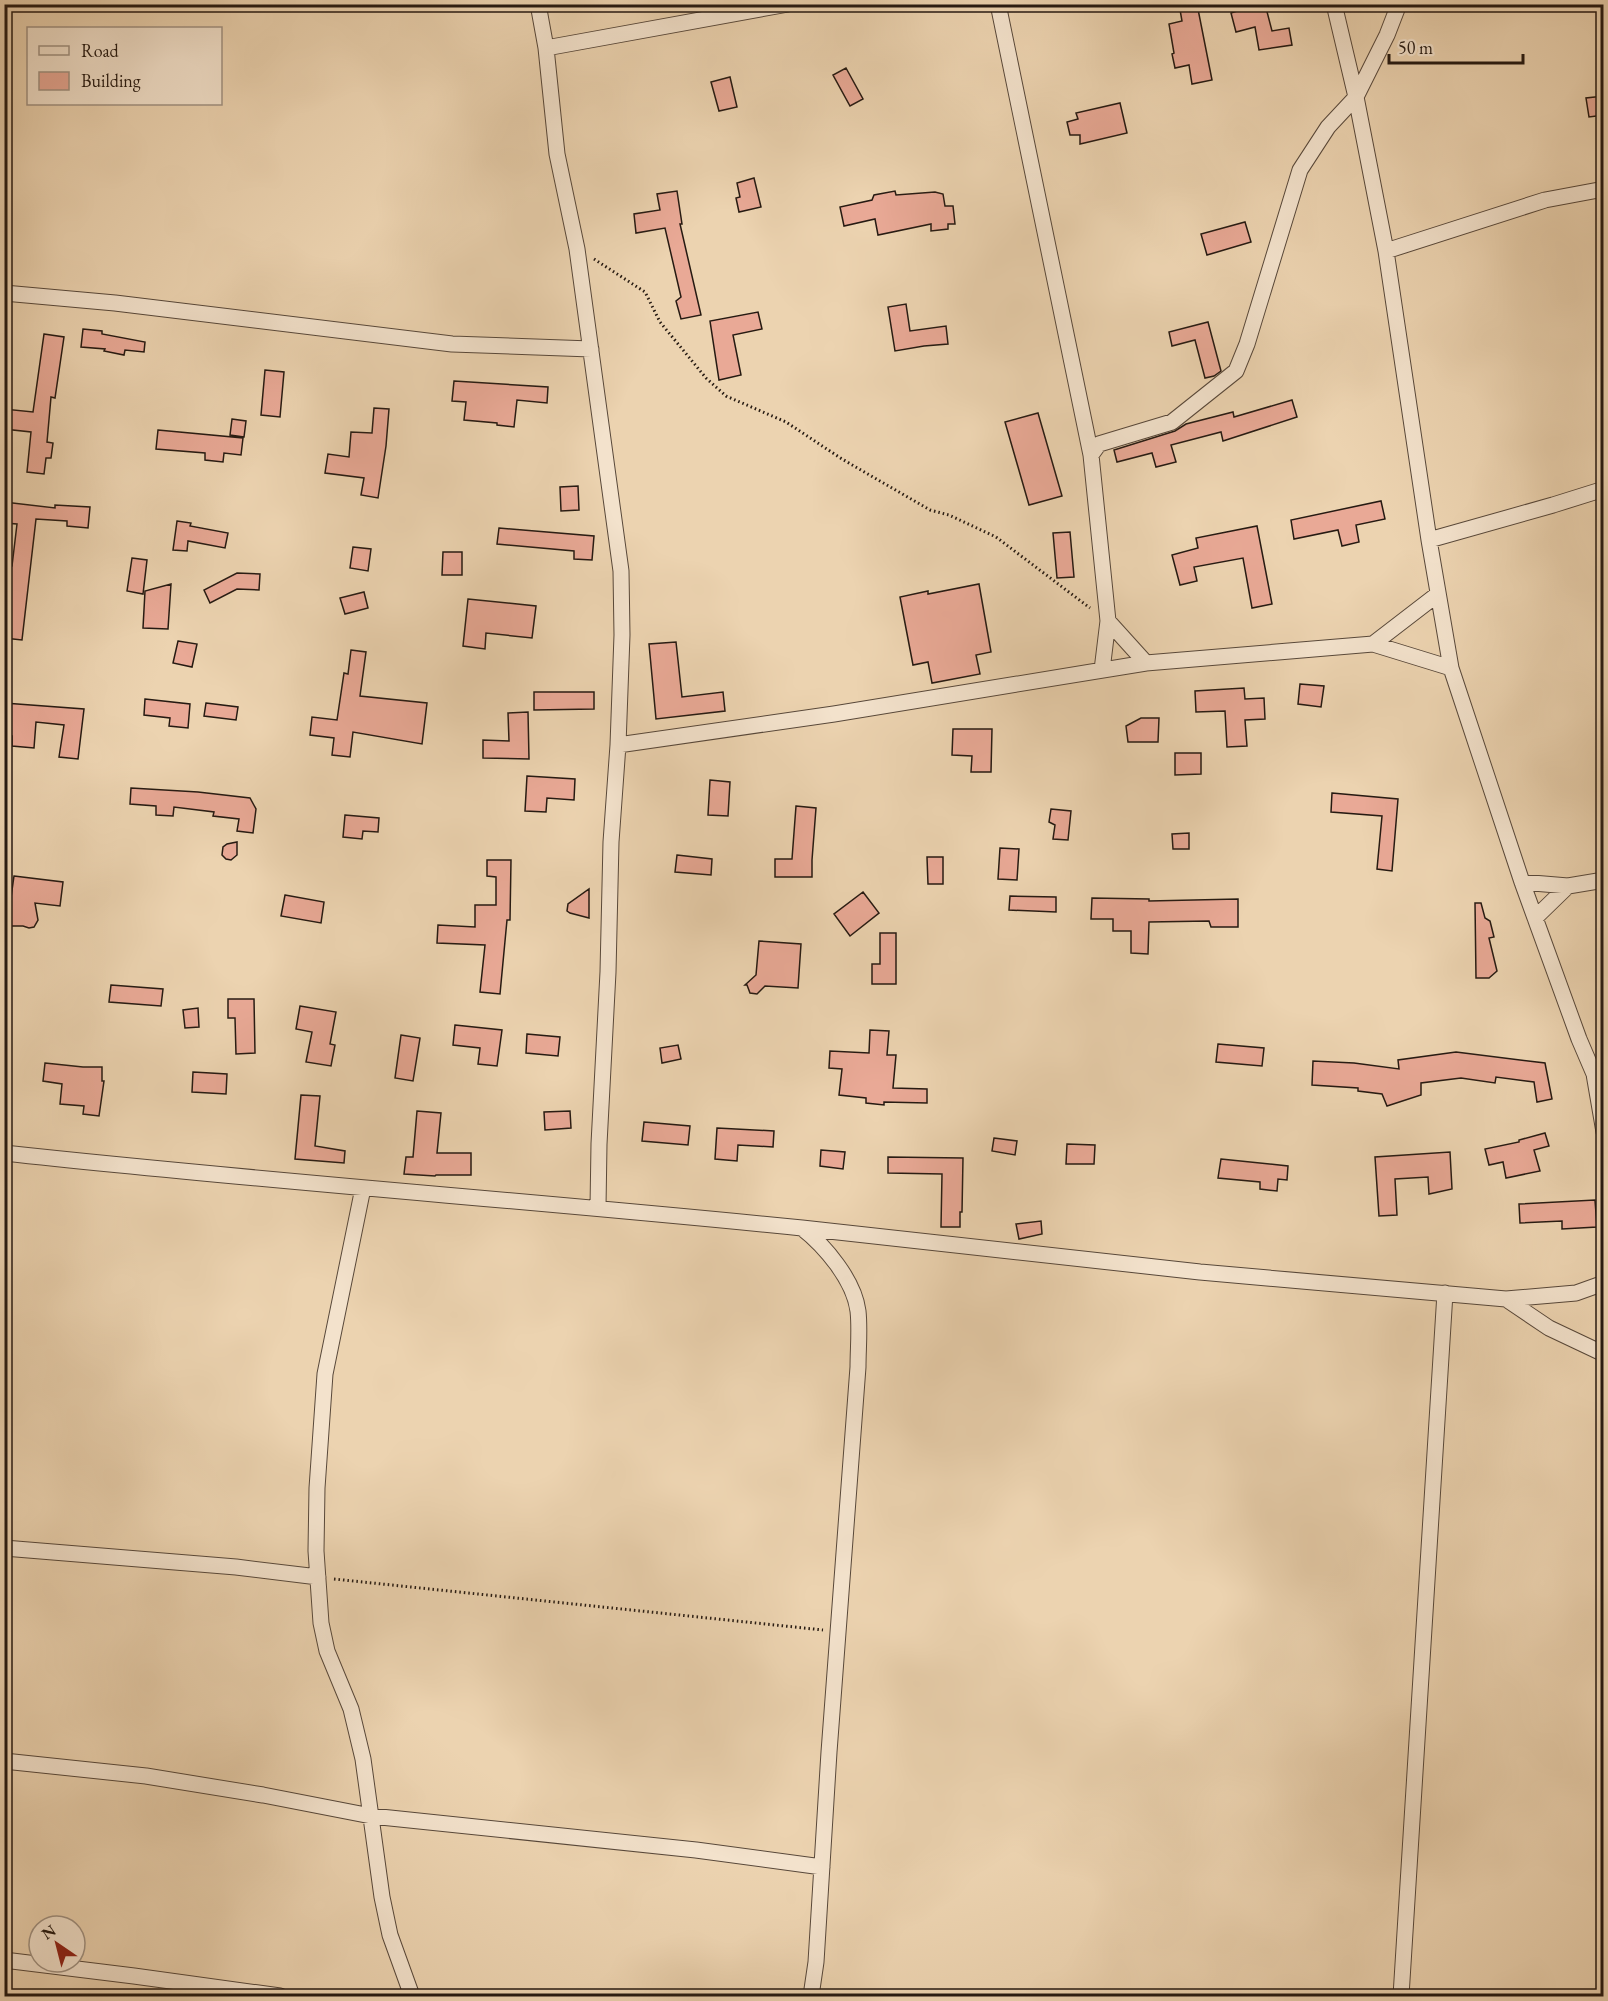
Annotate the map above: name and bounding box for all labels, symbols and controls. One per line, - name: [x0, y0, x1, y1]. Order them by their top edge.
- legend: [27, 27, 222, 105]
- scale bar: [1389, 27, 1522, 65]
- text: 50 m: [1398, 36, 1433, 59]
- text: Road: [81, 39, 120, 62]
- text: Building: [81, 69, 141, 92]
- north arrow: [27, 1914, 87, 1974]
- text: N: [37, 1920, 60, 1944]

